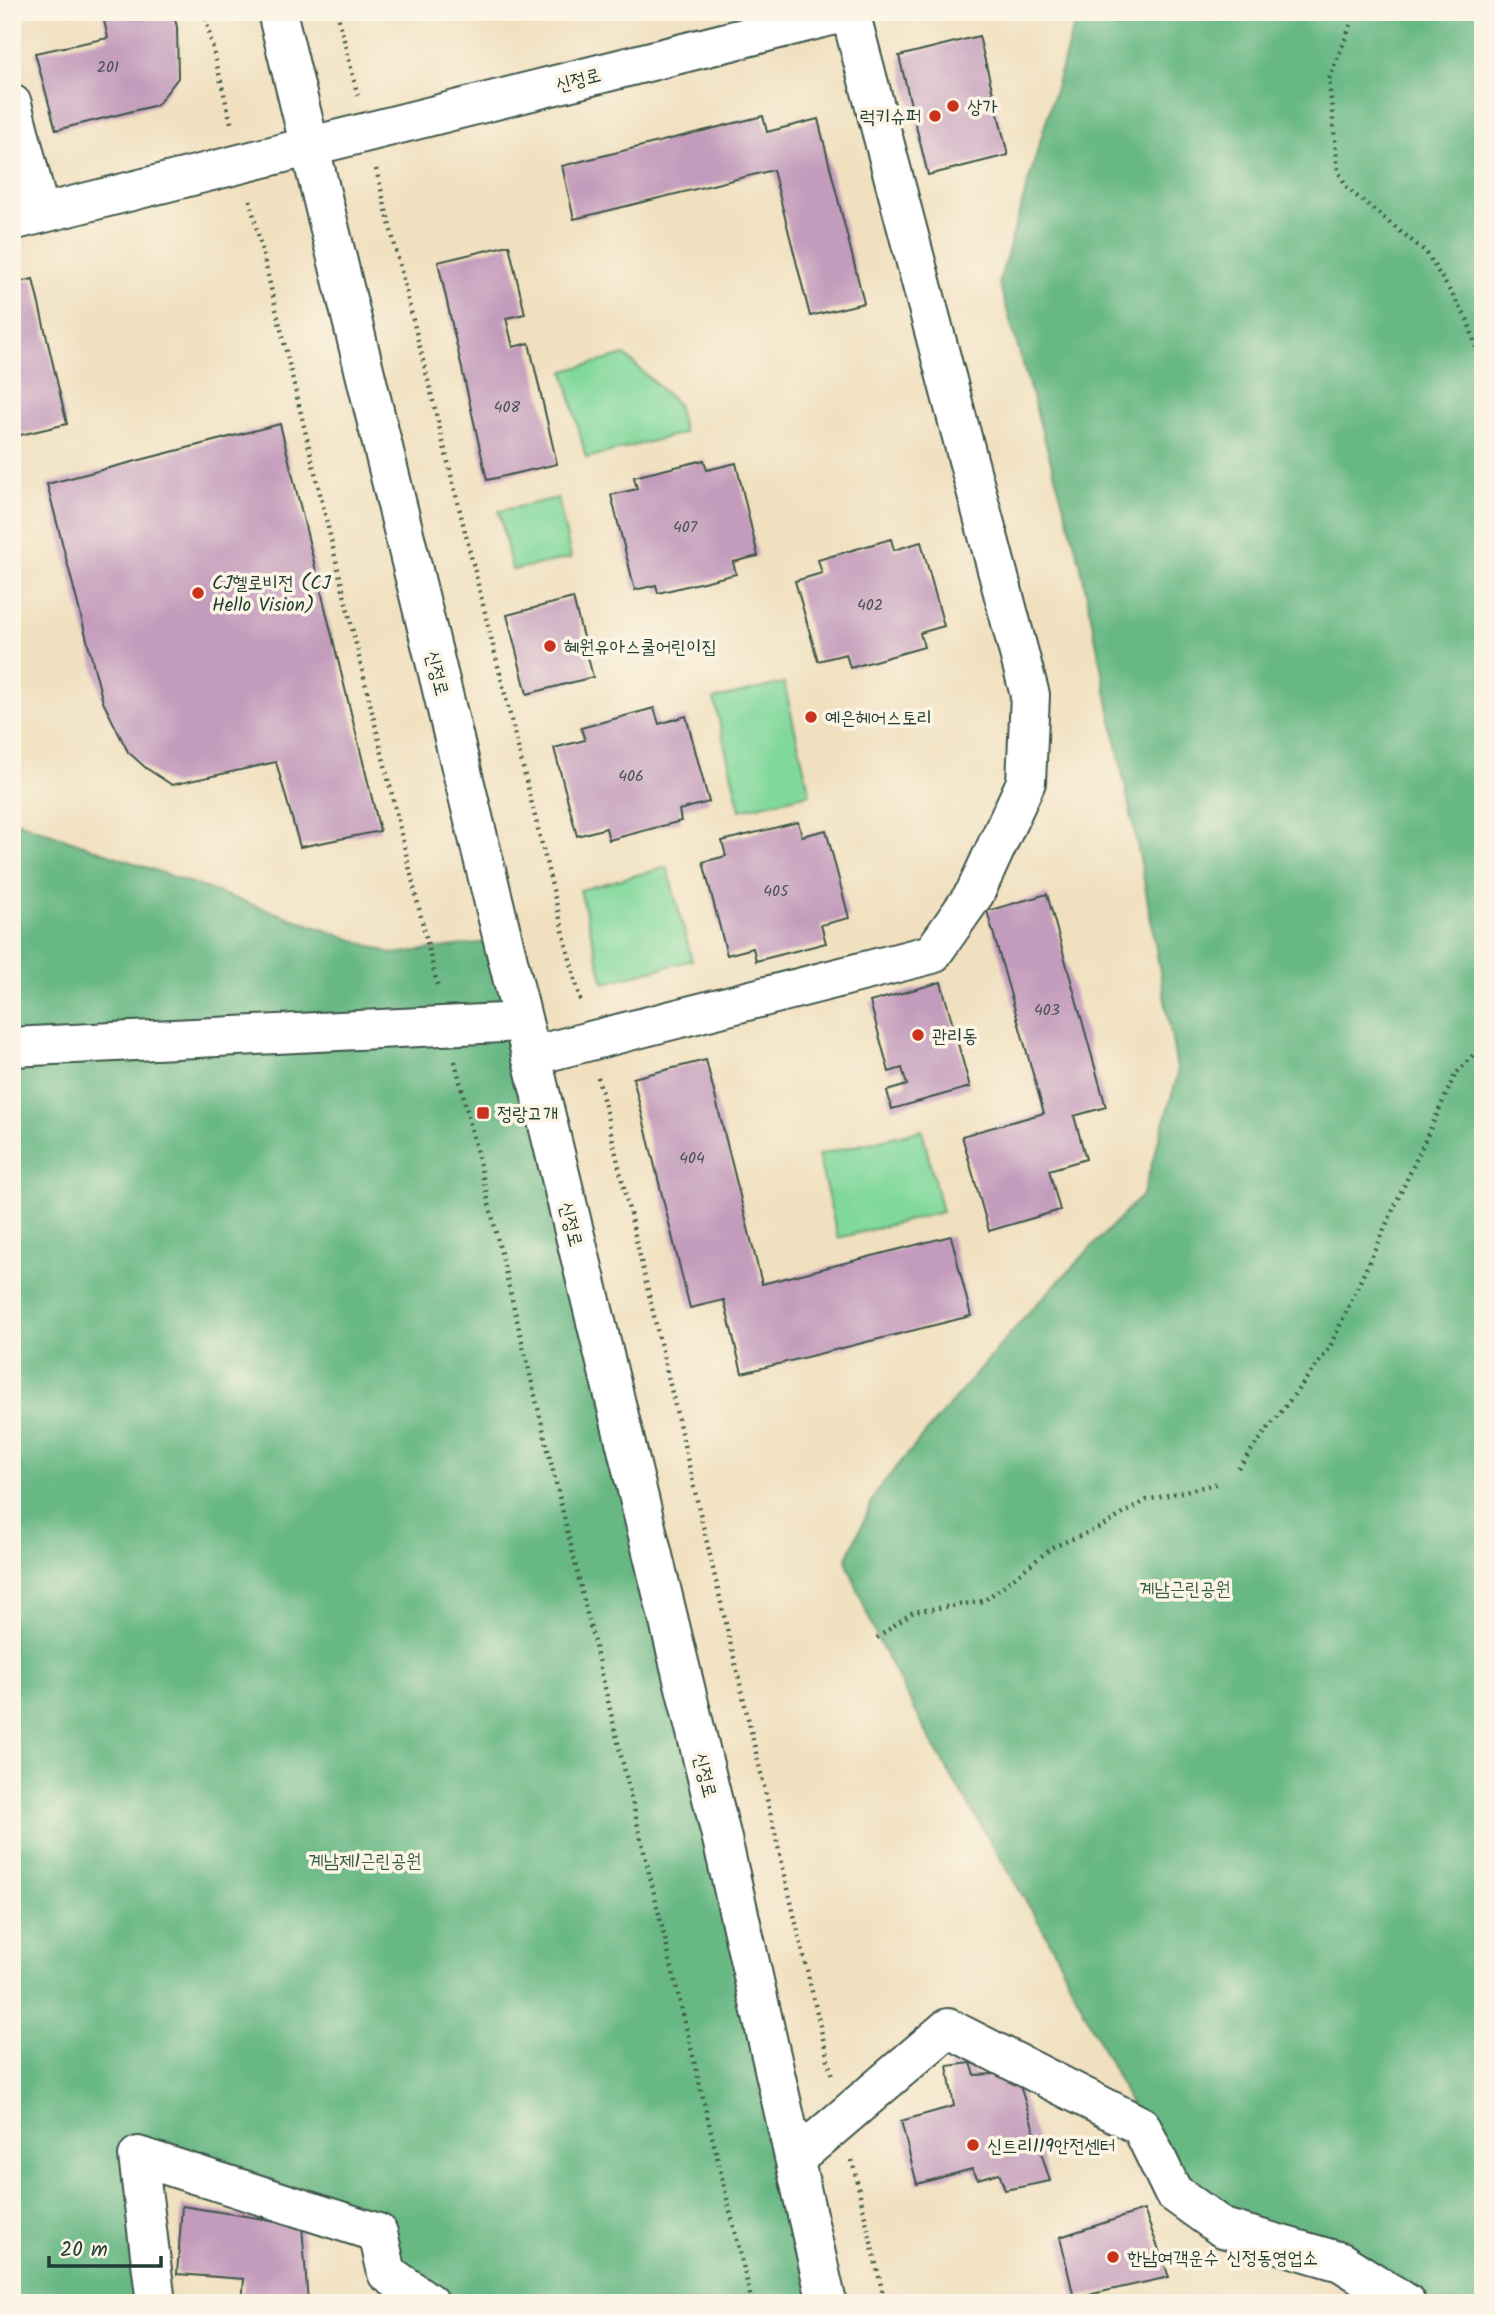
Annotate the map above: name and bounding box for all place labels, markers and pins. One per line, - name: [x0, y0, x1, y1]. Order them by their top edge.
- place label: 상가: [967, 93, 998, 123]
- marker: 상가: [945, 98, 961, 114]
- place label: 럭키슈퍼: [860, 103, 921, 133]
- marker: 럭키슈퍼: [927, 108, 943, 124]
- place label: CJ헬로비전 (CJ Hello Vision): [212, 569, 332, 621]
- marker: CJ헬로비전 (CJ Hello Vision): [190, 585, 206, 601]
- place label: 혜원유아스쿨어린이집: [564, 633, 717, 663]
- marker: 혜원유아스쿨어린이집: [542, 638, 558, 654]
- place label: 예은헤어스토리: [825, 704, 932, 734]
- marker: 예은헤어스토리: [803, 709, 819, 725]
- place label: 관리동: [932, 1022, 978, 1052]
- marker: 관리동: [910, 1027, 926, 1043]
- place label: 정랑고개: [497, 1100, 558, 1130]
- marker: 정랑고개: [475, 1105, 491, 1121]
- place label: 신트리119안전센터: [987, 2132, 1115, 2162]
- marker: 신트리119안전센터: [965, 2137, 981, 2153]
- place label: 한남여객운수 신정동영업소: [1127, 2244, 1318, 2274]
- marker: 한남여객운수 신정동영업소: [1105, 2249, 1121, 2265]

